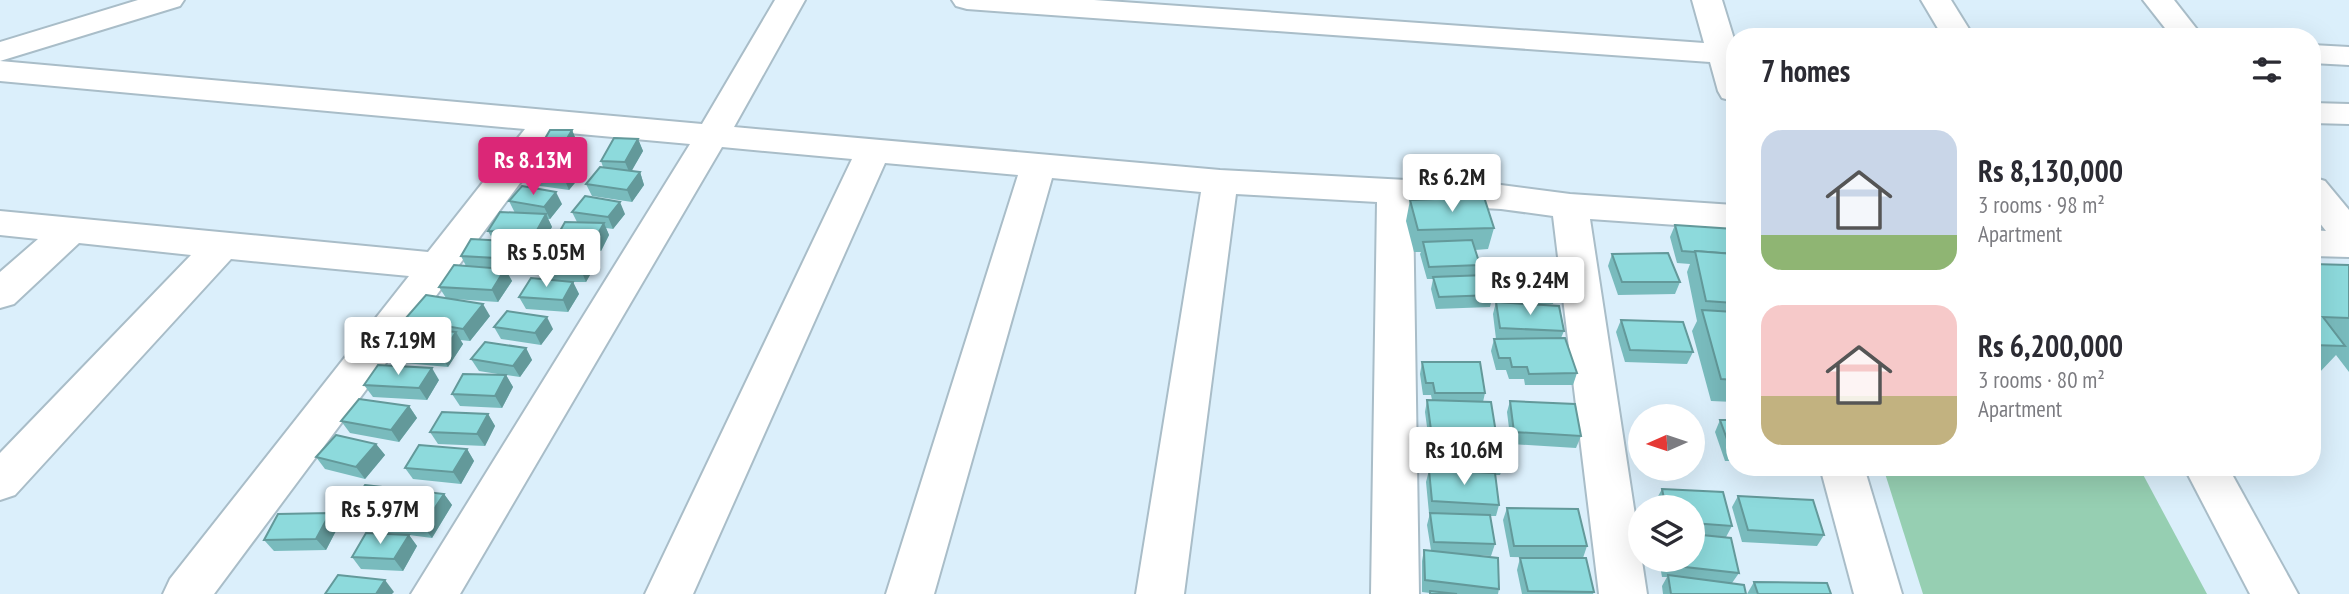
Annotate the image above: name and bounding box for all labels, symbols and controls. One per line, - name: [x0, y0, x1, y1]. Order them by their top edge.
- text: 7 homes: [1761, 51, 1850, 90]
- icon: filters: [2248, 51, 2286, 89]
- pin: Rs 8.13M: [461, 138, 605, 197]
- text: Rs 8.13M: [494, 145, 572, 174]
- text: Rs 8,130,000: [1978, 151, 2123, 190]
- pin: Rs 6.2M: [1387, 154, 1517, 214]
- icon: home: [1817, 158, 1901, 242]
- text: Rs 6.2M: [1419, 162, 1485, 191]
- text: 3 rooms · 98 m²: [1978, 190, 2105, 219]
- text: Apartment: [1978, 219, 2062, 248]
- pin: Rs 5.05M: [474, 230, 618, 289]
- text: Rs 5.05M: [507, 237, 585, 266]
- pin: Rs 9.24M: [1458, 258, 1602, 317]
- text: Rs 9.24M: [1491, 265, 1569, 294]
- pin: Rs 7.19M: [326, 318, 470, 377]
- text: Rs 7.19M: [360, 325, 436, 354]
- text: Rs 6,200,000: [1978, 326, 2123, 365]
- icon: home: [1817, 333, 1901, 417]
- text: 3 rooms · 80 m²: [1978, 365, 2105, 394]
- text: Apartment: [1978, 394, 2062, 423]
- north arrow: [1628, 404, 1704, 481]
- map controls: [1628, 404, 1705, 572]
- pin: Rs 10.6M: [1392, 428, 1536, 487]
- text: Rs 10.6M: [1425, 435, 1503, 464]
- pin: Rs 5.97M: [308, 486, 452, 546]
- text: Rs 5.97M: [341, 494, 419, 523]
- button: layers: [1628, 495, 1705, 572]

